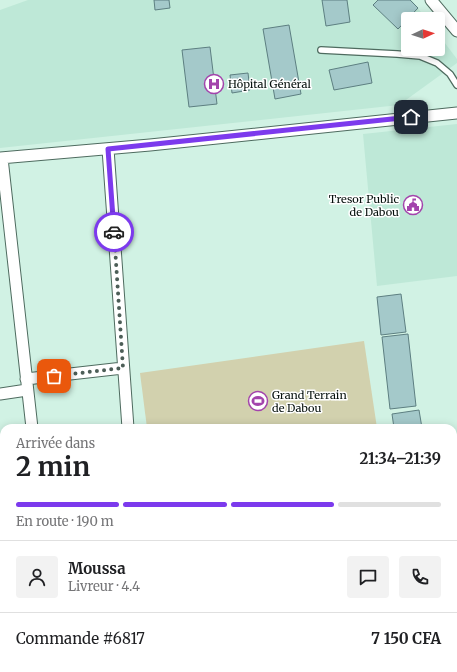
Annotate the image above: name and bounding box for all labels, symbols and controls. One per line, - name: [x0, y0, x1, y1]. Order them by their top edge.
- north arrow: [401, 12, 445, 56]
- map controls: [401, 12, 445, 56]
- hospital icon: Hôpital Général: [203, 73, 225, 95]
- place label: Hôpital Général: [228, 77, 311, 91]
- pin: [394, 100, 428, 134]
- icon: home: [400, 106, 422, 128]
- place label: Tresor Public de Dabou: [329, 192, 399, 219]
- public building icon: Tresor Public de Dabou: [402, 194, 424, 216]
- courier: [94, 212, 134, 252]
- icon: car: [103, 221, 125, 243]
- pin: [37, 359, 71, 393]
- icon: bag: [43, 365, 65, 387]
- place label: Grand Terrain de Dabou: [272, 388, 347, 415]
- sports icon: Grand Terrain de Dabou: [247, 390, 269, 412]
- text: Arrivée dans: [16, 435, 95, 452]
- text: 21:34–21:39: [360, 449, 441, 468]
- text: 2 min: [16, 450, 90, 483]
- text: En route · 190 m: [16, 513, 114, 530]
- button: person: [16, 556, 58, 598]
- button: chat: [347, 556, 389, 598]
- button: phone: [399, 556, 441, 598]
- text: Moussa: [68, 559, 126, 578]
- text: Livreur · 4.4: [68, 578, 140, 595]
- text: Commande #6817: [16, 629, 145, 648]
- text: 7 150 CFA: [371, 629, 441, 648]

